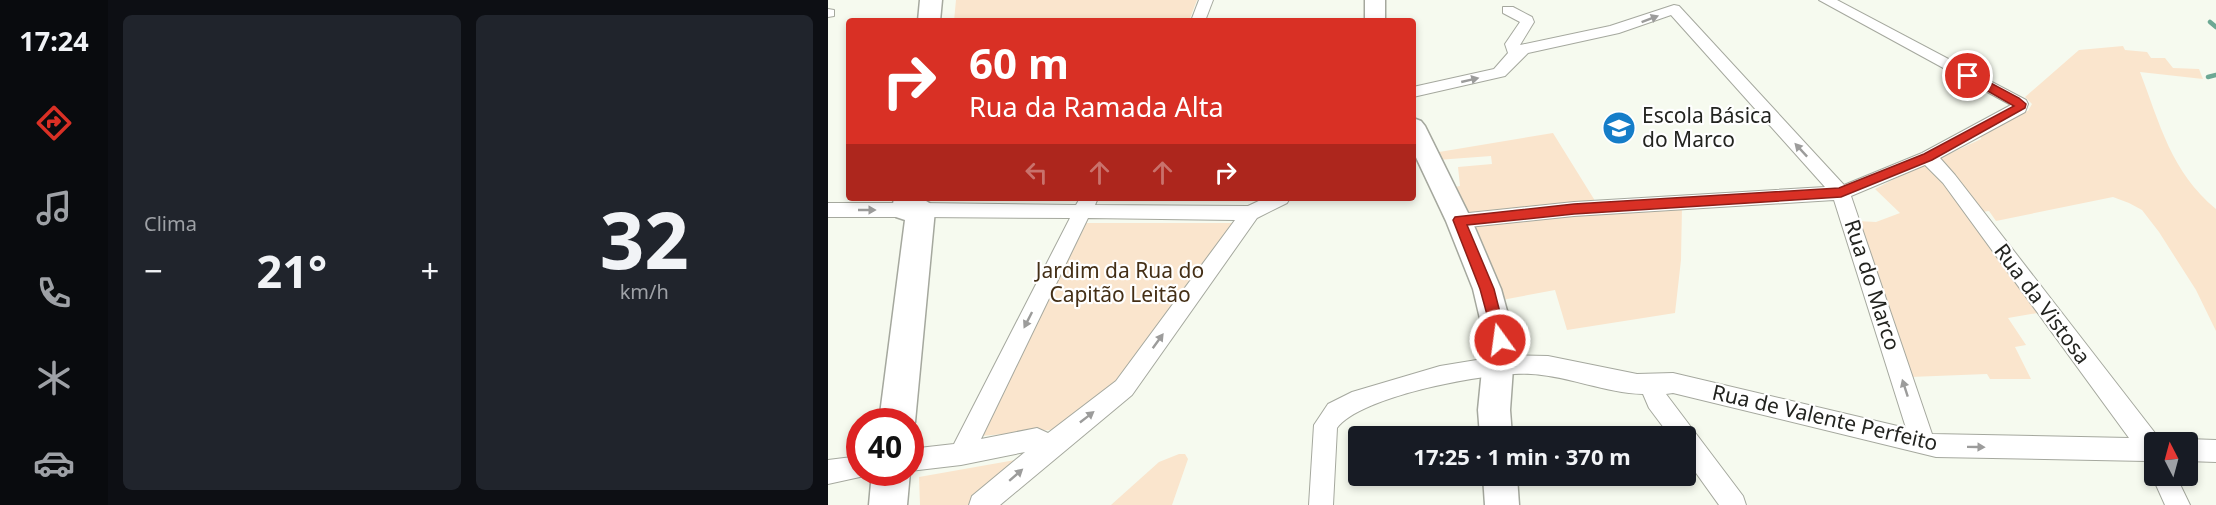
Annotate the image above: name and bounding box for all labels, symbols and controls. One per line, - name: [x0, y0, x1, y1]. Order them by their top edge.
- one-way arrow: [1641, 14, 1659, 23]
- text: 17:24: [19, 22, 89, 59]
- text: 60 m: [969, 34, 1069, 91]
- icon: right: [870, 42, 948, 120]
- pin: [1942, 50, 1993, 101]
- icon: arrive: [1951, 59, 1984, 92]
- one-way arrow: [1461, 75, 1480, 84]
- text: Rua da Ramada Alta: [969, 88, 1224, 125]
- place label: Escola Básica do Marco: [1642, 101, 1772, 153]
- icon: directions: [33, 102, 75, 144]
- school or university icon: Escola Básica do Marco: [1601, 110, 1637, 146]
- one-way arrow: [1795, 143, 1808, 158]
- icon: left: [1020, 156, 1053, 189]
- icon: ahead: [1083, 156, 1116, 189]
- icon: ahead: [1146, 156, 1179, 189]
- icon: right: [1209, 156, 1242, 189]
- text: 32: [600, 186, 689, 292]
- icon: music: [33, 187, 75, 229]
- one-way arrow: [858, 205, 877, 215]
- text: Clima: [144, 210, 197, 237]
- street label: Rua do Marco: [1839, 216, 1907, 354]
- street label: Rua da Vistosa: [1988, 238, 2097, 369]
- text: 21°: [256, 240, 327, 301]
- text: −: [144, 248, 163, 293]
- text: +: [421, 248, 440, 293]
- park label: Jardim da Rua do Capitão Leitão: [1034, 256, 1204, 308]
- icon: phone: [33, 272, 75, 314]
- text: km/h: [620, 278, 669, 305]
- position arrow: [1468, 308, 1532, 372]
- one-way arrow: [1023, 312, 1033, 329]
- one-way arrow: [1152, 333, 1164, 348]
- icon: climate: [33, 357, 75, 399]
- street label: Rua de Valente Perfeito: [1710, 377, 1941, 457]
- one-way arrow: [1900, 379, 1909, 397]
- speed limit sign: 40: [846, 408, 924, 486]
- one-way arrow: [1079, 410, 1095, 423]
- north arrow: [2144, 432, 2198, 486]
- map controls: [2144, 432, 2198, 486]
- text: 17:25 · 1 min · 370 m: [1413, 441, 1631, 471]
- icon: car: [33, 442, 75, 484]
- one-way arrow: [1966, 442, 1985, 452]
- one-way arrow: [1008, 469, 1023, 482]

